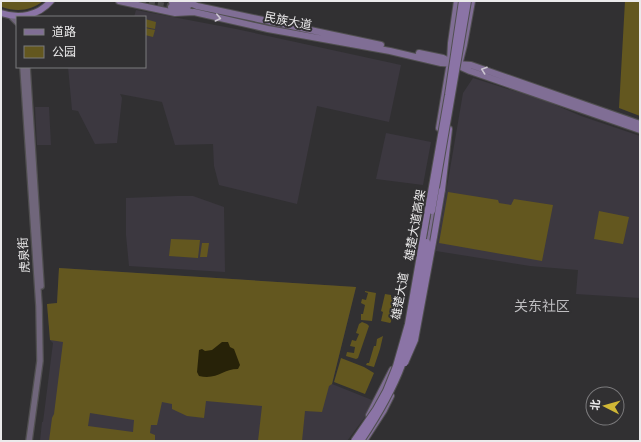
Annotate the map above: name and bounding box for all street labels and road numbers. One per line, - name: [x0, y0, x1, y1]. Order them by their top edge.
- street label: 民族大道: [263, 10, 313, 32]
- street label: 雄楚大道高架: [402, 188, 428, 262]
- street label: 虎泉街: [16, 237, 32, 273]
- street label: 雄楚大道: [389, 271, 411, 321]

